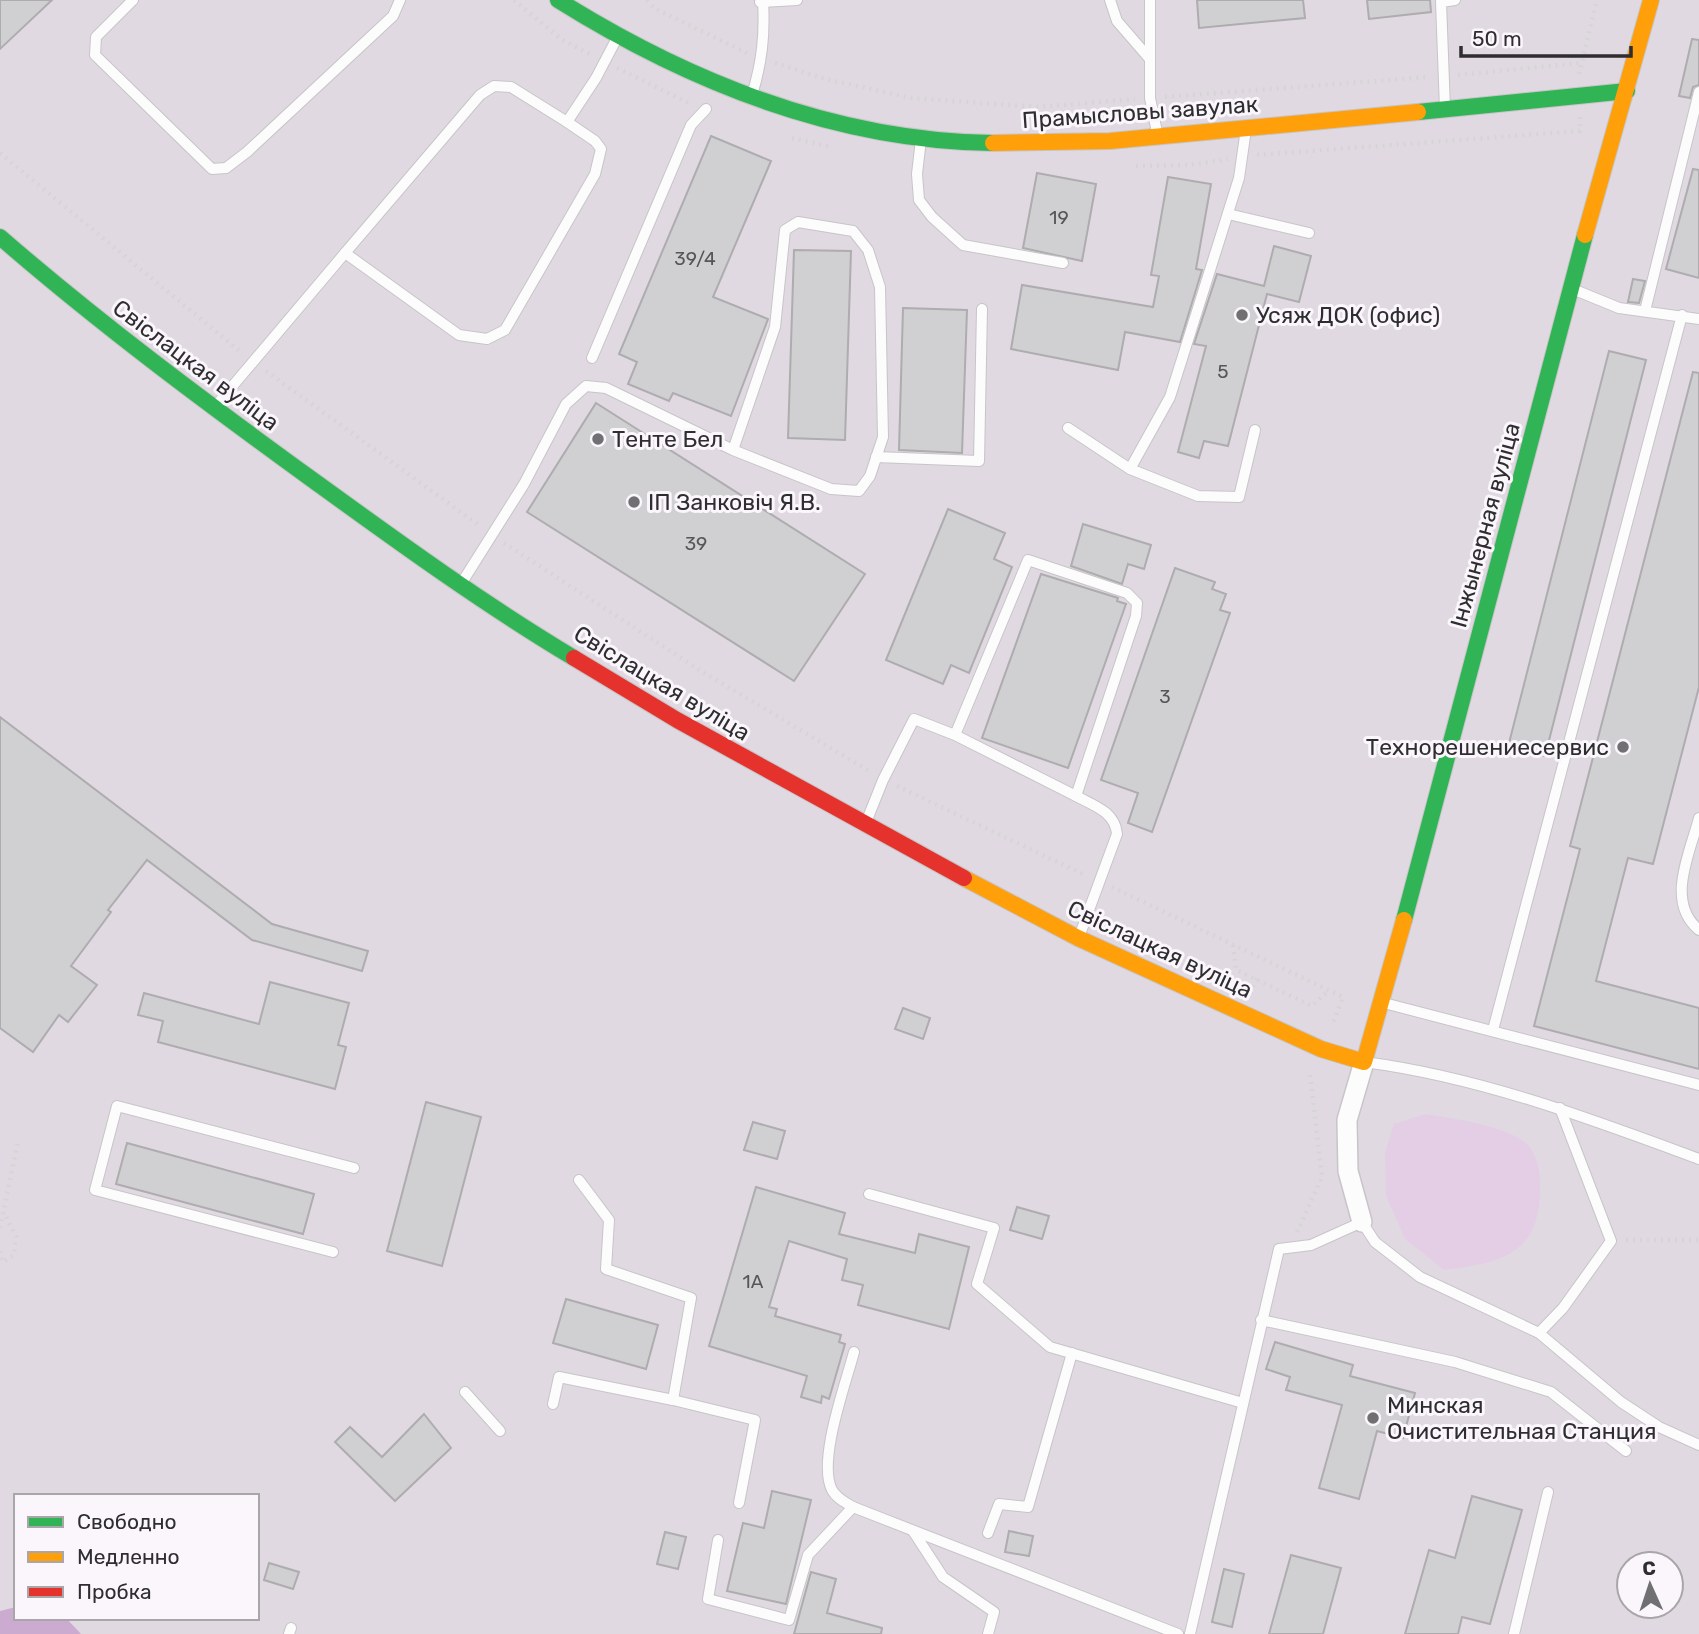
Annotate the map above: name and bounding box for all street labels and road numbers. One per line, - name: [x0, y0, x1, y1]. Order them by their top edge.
- street label: Прамысловы завулак: [1021, 90, 1259, 134]
- street label: Свіслацкая вуліца: [107, 293, 285, 437]
- street label: Інжынерная вуліца: [1444, 419, 1526, 631]
- street label: Свіслацкая вуліца: [569, 619, 755, 747]
- street label: Свіслацкая вуліца: [1063, 894, 1257, 1004]

